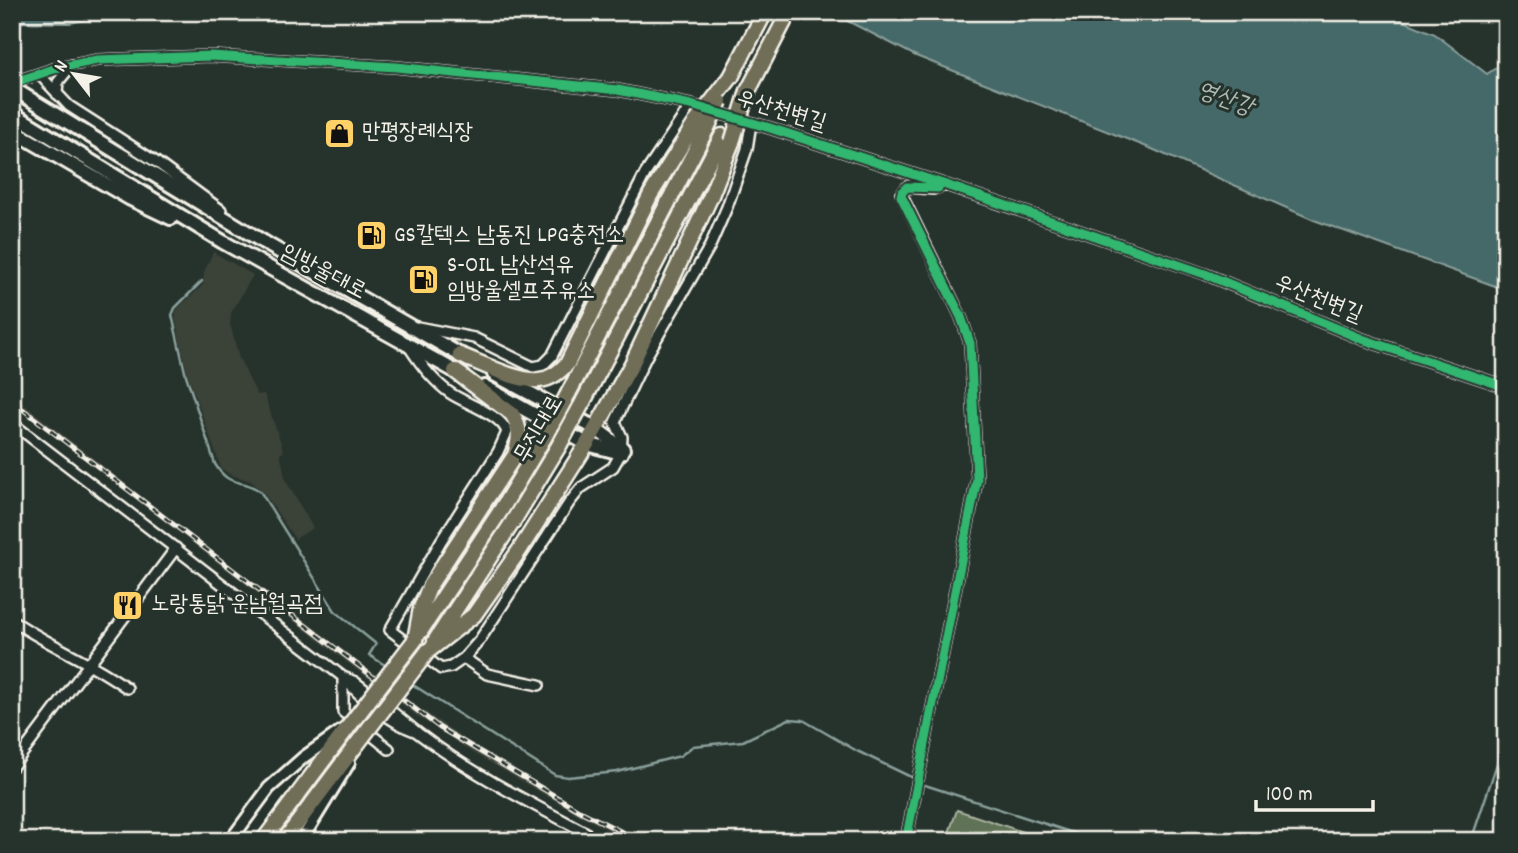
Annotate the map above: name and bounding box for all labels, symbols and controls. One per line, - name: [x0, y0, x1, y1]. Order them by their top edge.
- north arrow: [38, 38, 108, 108]
- text: N: [48, 56, 76, 78]
- water label: 영산강: [1192, 74, 1261, 127]
- street label: 우산천변길: [732, 83, 830, 141]
- shop icon: 만평장례식장: [322, 116, 356, 150]
- place label: 만평장례식장: [362, 117, 473, 150]
- fuel station icon: GS칼텍스 남동진 LPG충전소: [354, 219, 388, 253]
- place label: GS칼텍스 남동진 LPG충전소: [394, 220, 624, 253]
- street label: 임방울대로: [274, 237, 372, 309]
- place label: S-OIL 남산석유 임방울셀프주유소: [447, 250, 595, 309]
- fuel station icon: S-OIL 남산석유 임방울셀프주유소: [407, 262, 441, 296]
- street label: 우산천변길: [1269, 267, 1367, 333]
- street label: 무진대로: [507, 390, 573, 470]
- restaurant icon: 노랑통닭 운남월곡점: [111, 588, 145, 622]
- place label: 노랑통닭 운남월곡점: [151, 589, 323, 622]
- scale bar: [1256, 769, 1373, 813]
- text: 100 m: [1266, 781, 1313, 811]

